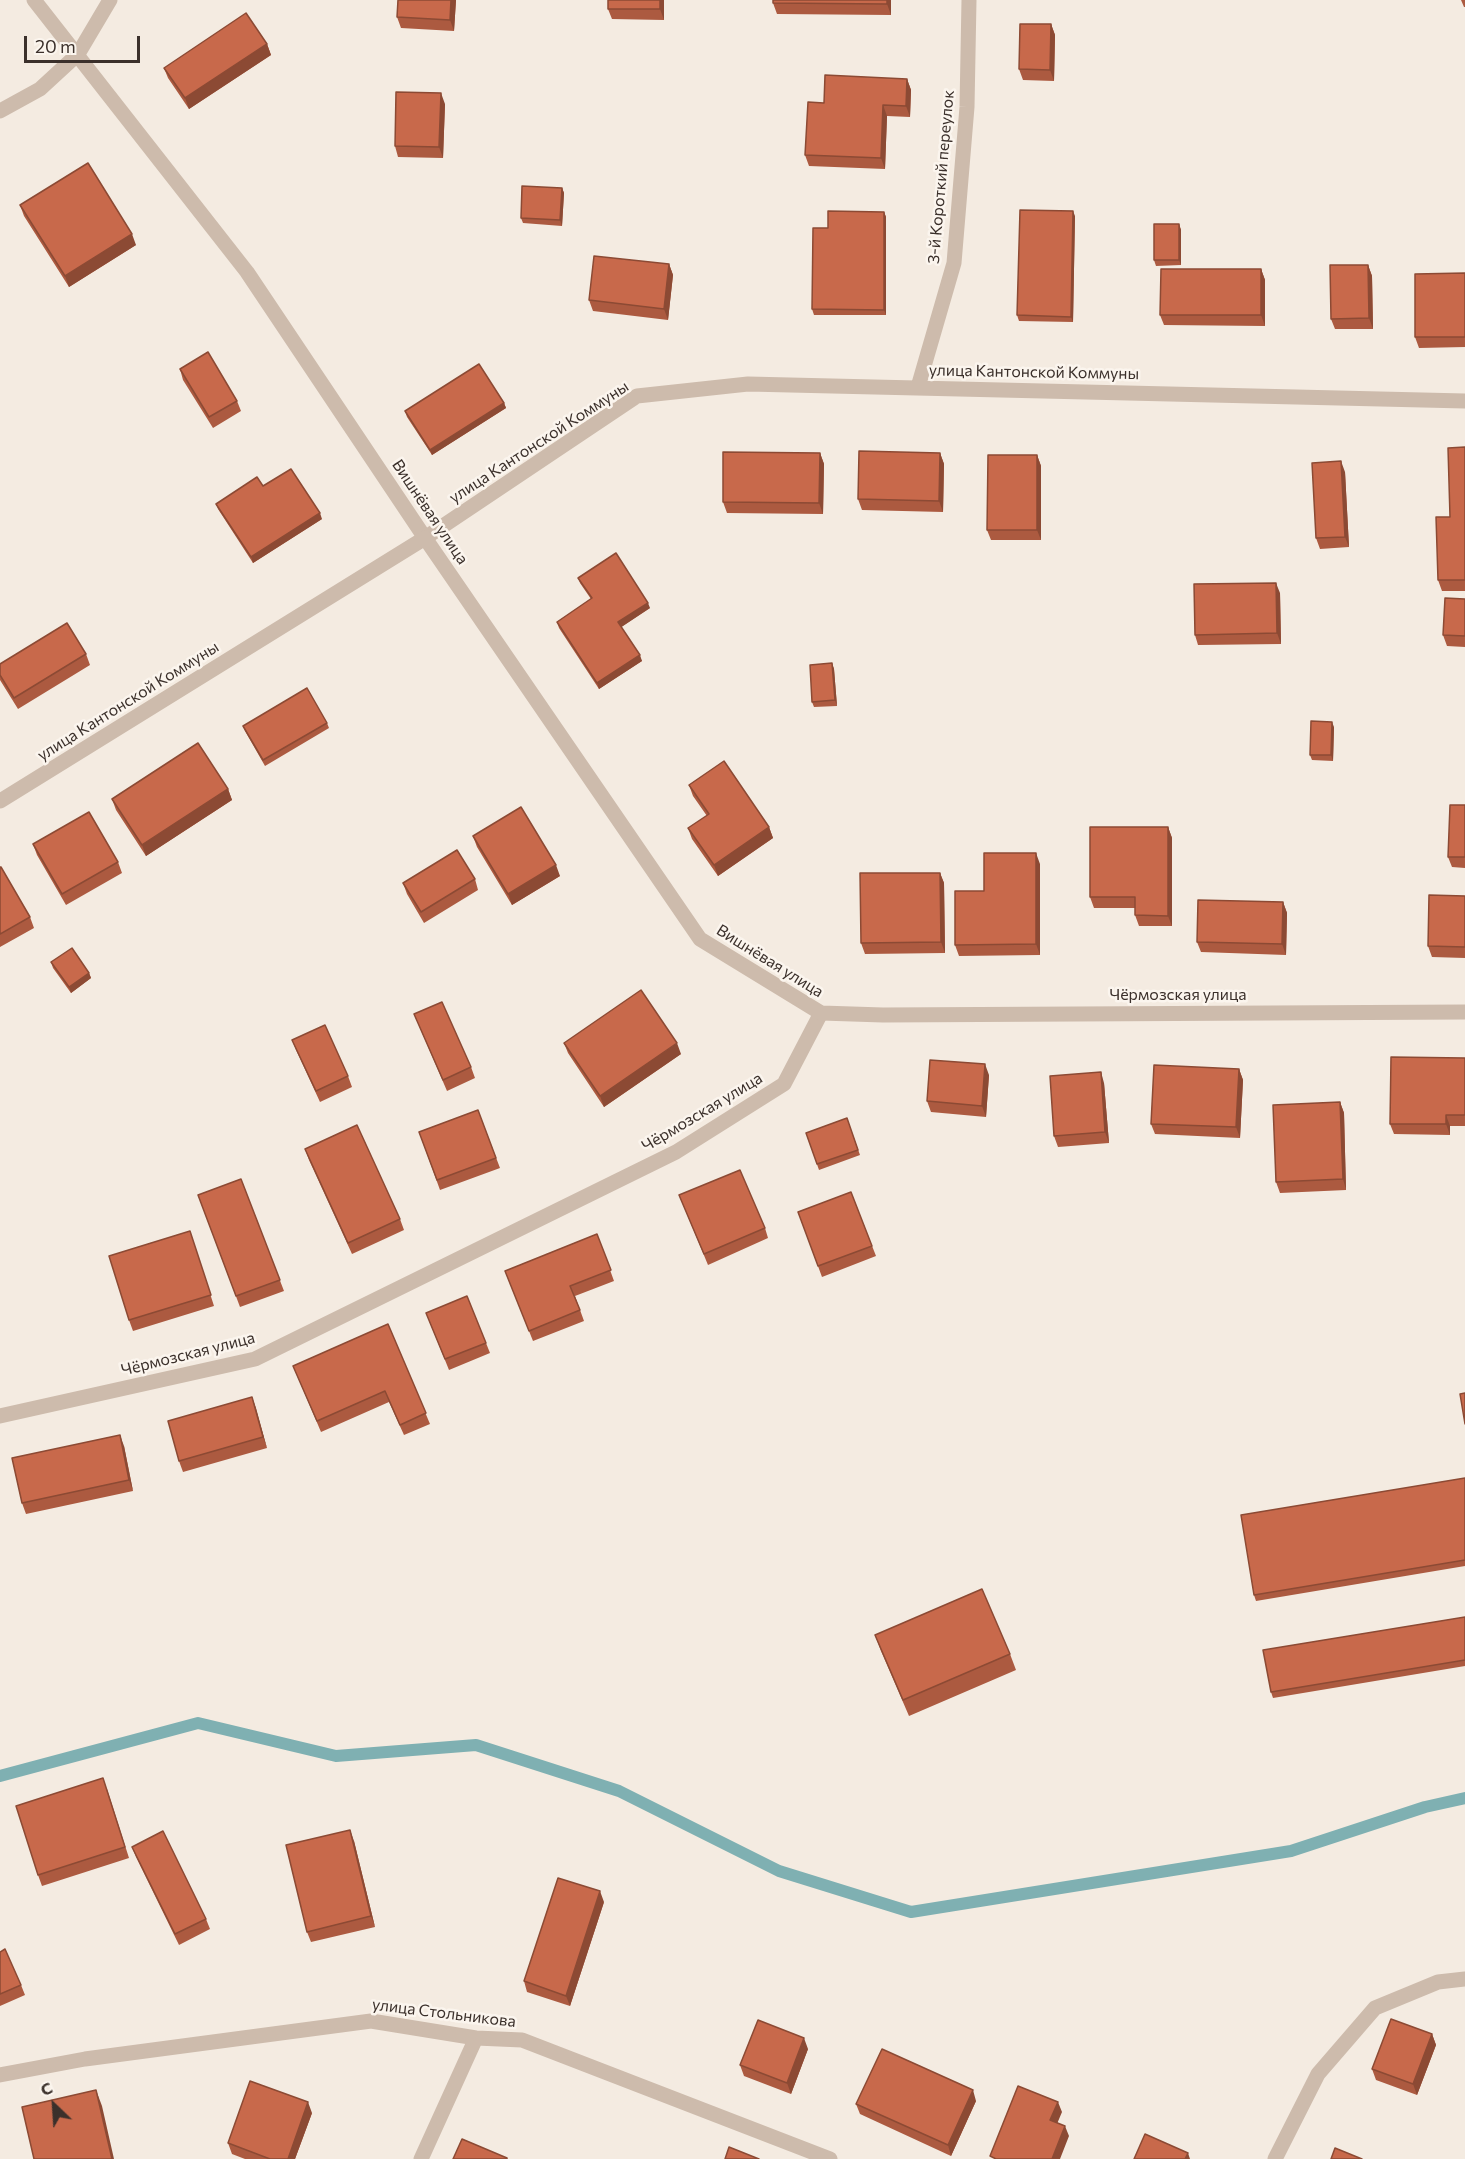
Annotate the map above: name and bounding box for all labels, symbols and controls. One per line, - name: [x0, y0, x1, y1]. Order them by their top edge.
- scale bar: [27, 24, 142, 62]
- text: 20 m: [35, 35, 76, 57]
- street label: 3-й Короткий переулок: [924, 89, 958, 265]
- street label: улица Кантонской Коммуны: [929, 361, 1139, 383]
- street label: улица Кантонской Коммуны: [446, 377, 632, 507]
- street label: Вишнёвая улица: [388, 456, 472, 568]
- street label: улица Кантонской Коммуны: [34, 637, 222, 765]
- street label: Вишнёвая улица: [713, 920, 827, 1002]
- street label: Чёрмозская улица: [1109, 985, 1247, 1005]
- street label: Чёрмозская улица: [638, 1068, 766, 1156]
- street label: Чёрмозская улица: [119, 1328, 257, 1380]
- street label: улица Стольникова: [371, 1995, 517, 2031]
- north arrow: [24, 2075, 84, 2135]
- text: С: [37, 2077, 55, 2099]

